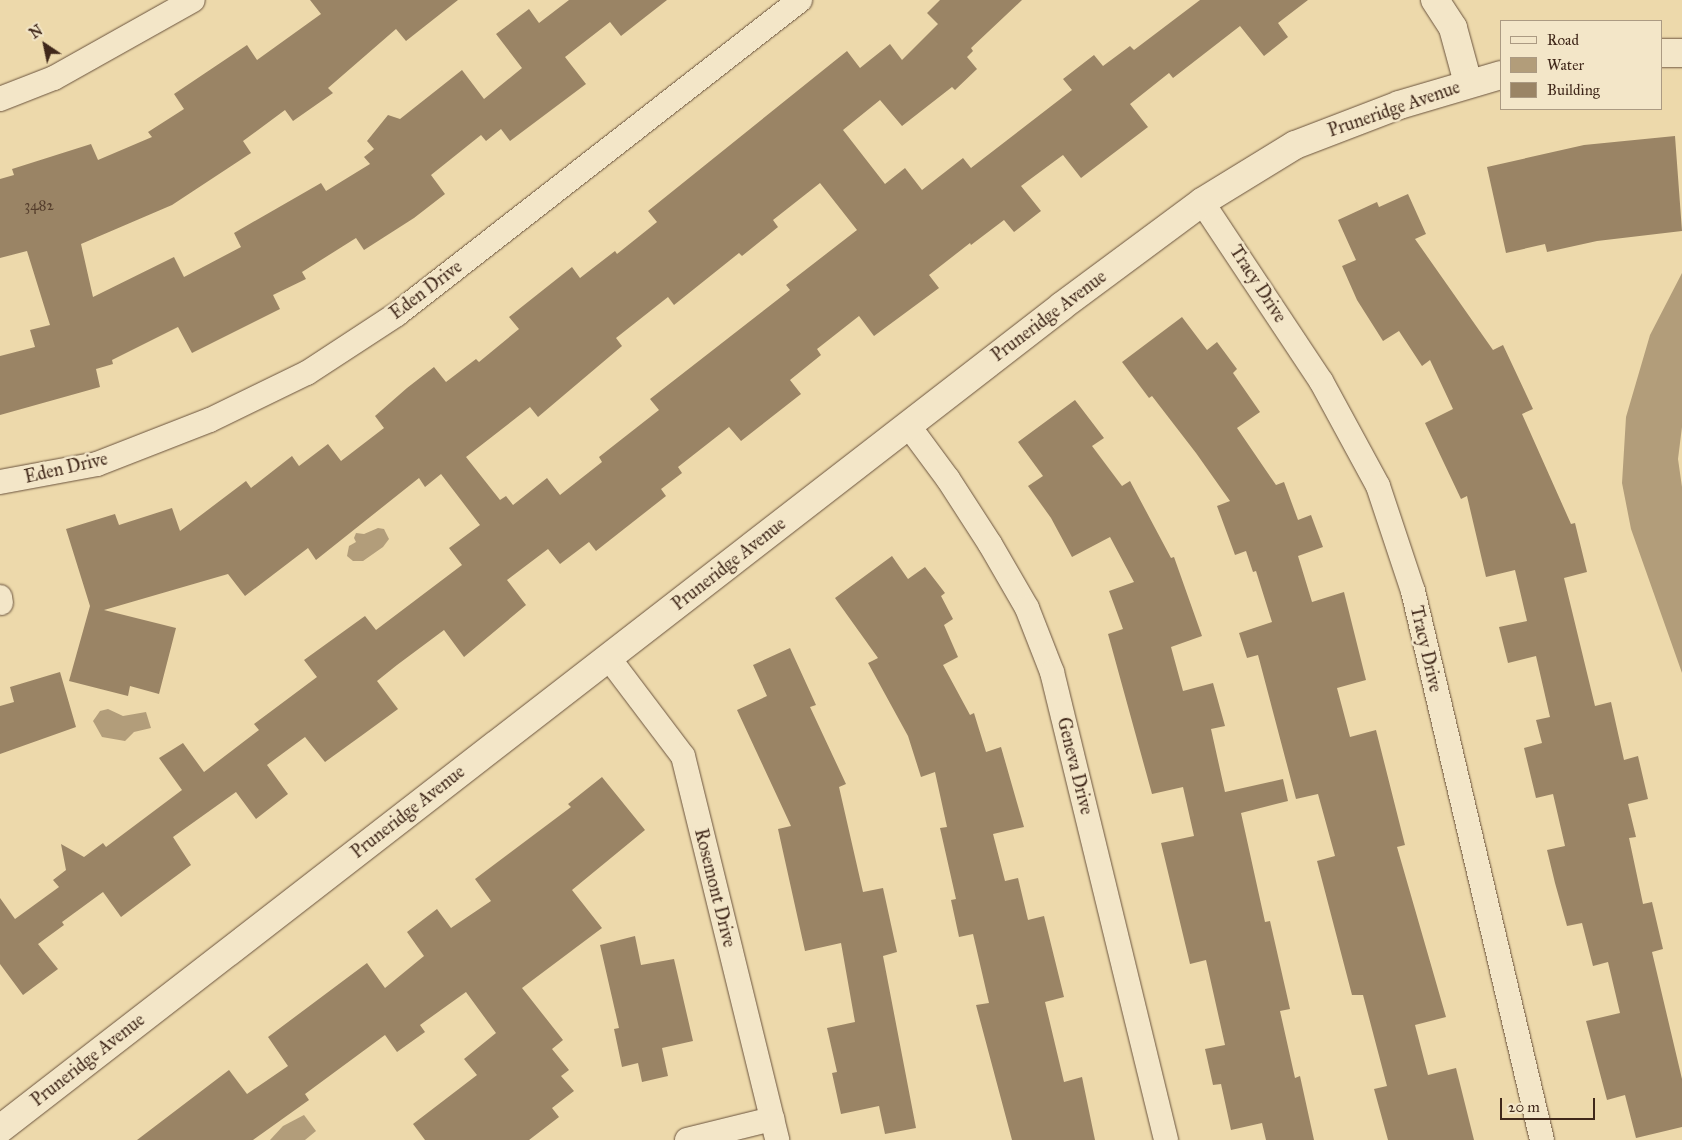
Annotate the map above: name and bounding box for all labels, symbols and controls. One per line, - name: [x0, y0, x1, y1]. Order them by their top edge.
- north arrow: [20, 20, 70, 70]
- legend: [1500, 20, 1662, 110]
- text: N: [27, 22, 46, 43]
- text: Road: [1547, 31, 1579, 49]
- text: Water: [1547, 56, 1584, 74]
- street label: Pruneridge Avenue: [1325, 76, 1463, 142]
- text: Building: [1547, 81, 1600, 99]
- house number: 3482: [24, 197, 54, 215]
- street label: Tracy Drive: [1225, 241, 1291, 327]
- street label: Eden Drive: [386, 256, 466, 324]
- street label: Pruneridge Avenue: [987, 266, 1111, 366]
- street label: Eden Drive: [22, 448, 110, 488]
- street label: Pruneridge Avenue: [668, 513, 790, 615]
- street label: Tracy Drive: [1406, 604, 1446, 694]
- street label: Geneva Drive: [1052, 715, 1098, 817]
- street label: Pruneridge Avenue: [347, 761, 469, 863]
- street label: Rosemont Drive: [690, 826, 740, 950]
- street label: Pruneridge Avenue: [27, 1009, 149, 1111]
- scale bar: [1502, 1088, 1597, 1120]
- text: 20 m: [1508, 1098, 1540, 1116]

